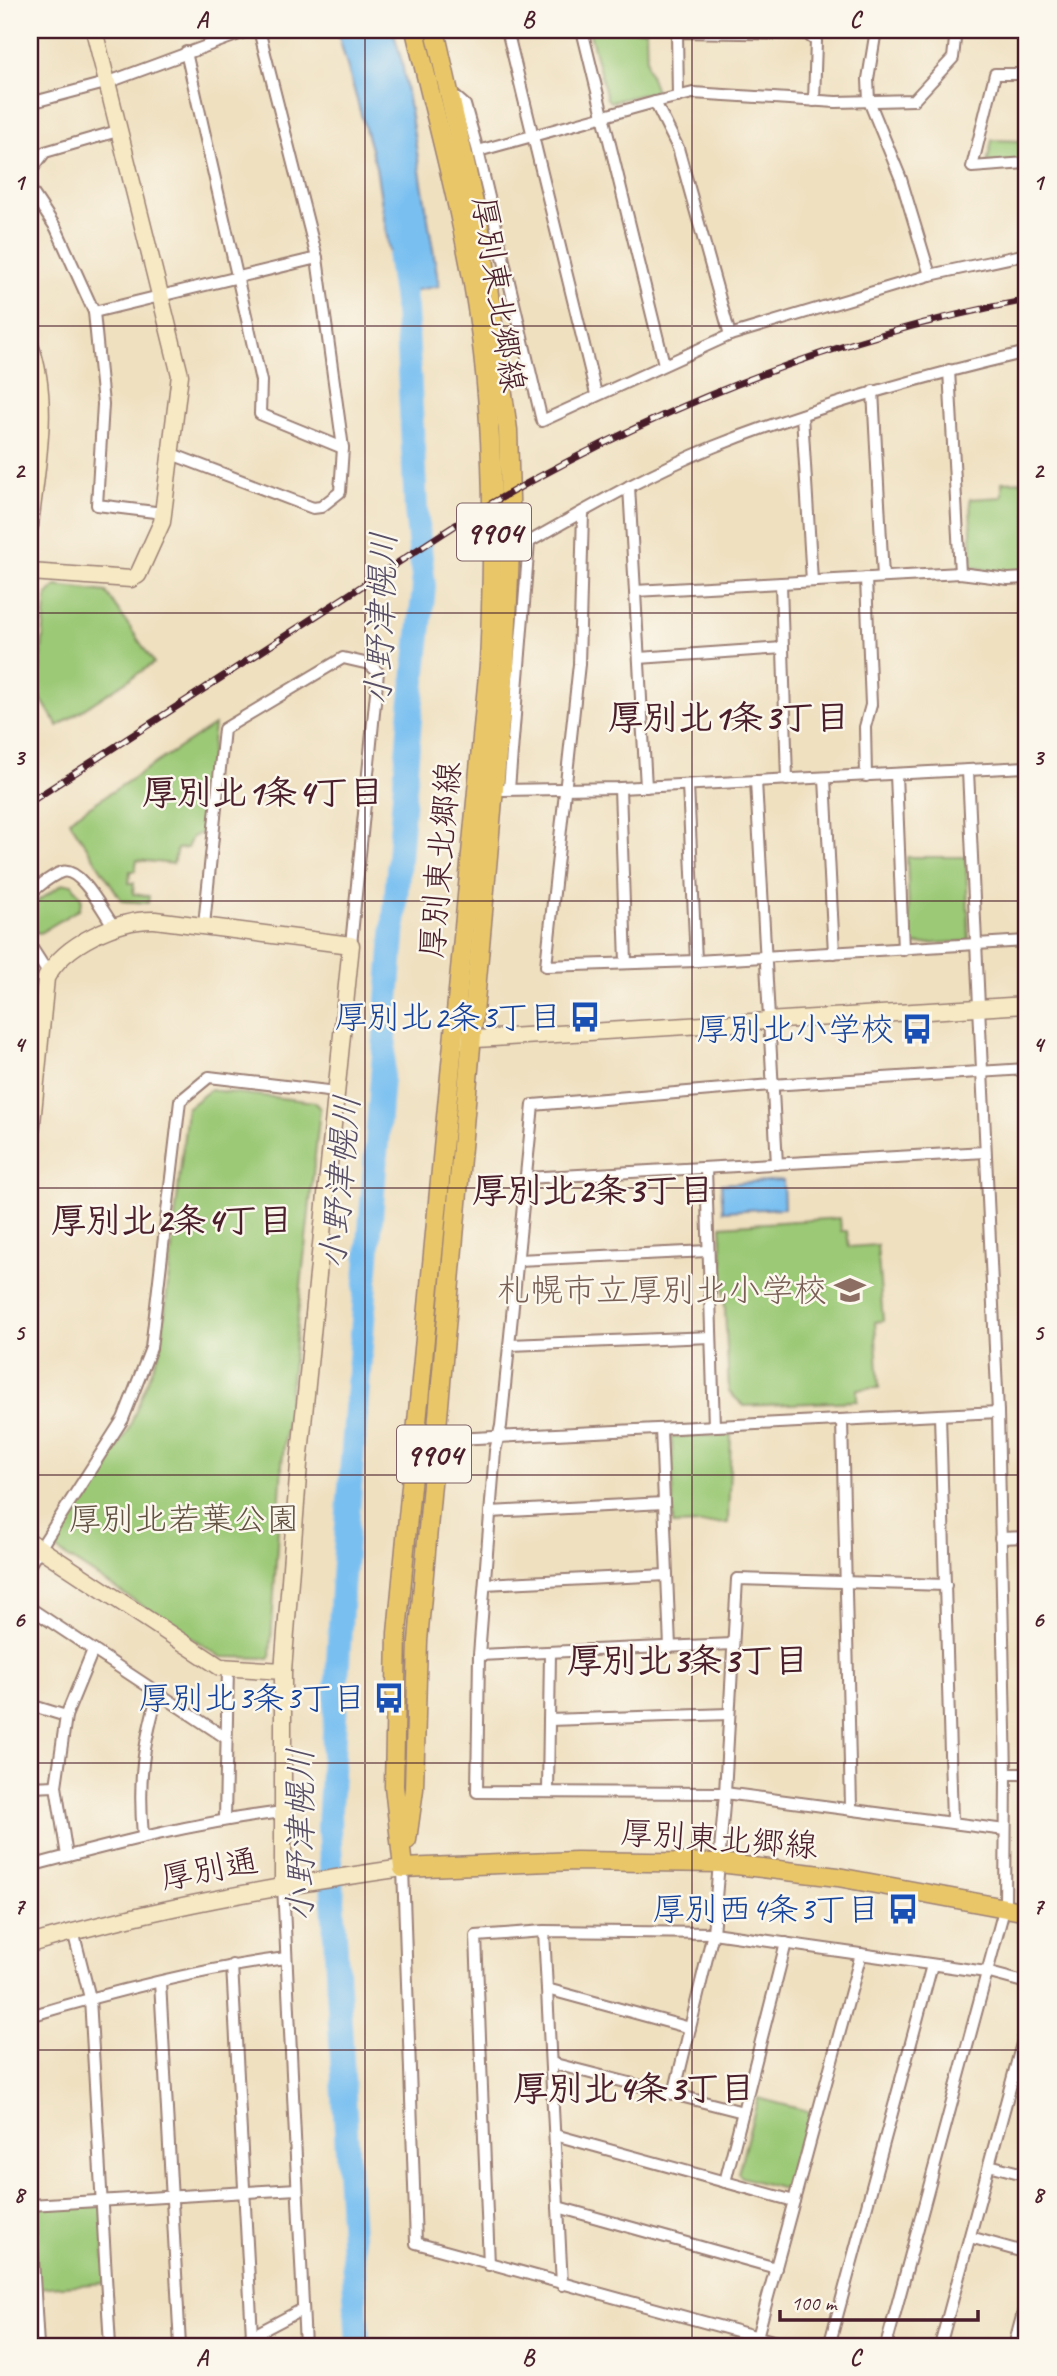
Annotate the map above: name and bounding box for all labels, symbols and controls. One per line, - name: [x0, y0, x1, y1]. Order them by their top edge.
- text: A: [196, 5, 210, 34]
- text: B: [522, 5, 536, 34]
- text: C: [850, 5, 864, 34]
- text: 1: [14, 168, 27, 197]
- text: 1: [1033, 168, 1046, 197]
- street label: 厚別東北郷線: [463, 193, 535, 395]
- text: 2: [14, 456, 27, 485]
- text: 2: [1033, 456, 1046, 485]
- road number: 9904: [457, 504, 531, 560]
- water label: 小野津幌川: [355, 531, 407, 707]
- district label: 厚別北1条3丁目: [608, 695, 850, 740]
- text: 3: [14, 743, 27, 772]
- text: 3: [1033, 743, 1046, 772]
- street label: 厚別東北郷線: [410, 760, 470, 960]
- district label: 厚別北1条4丁目: [142, 770, 384, 815]
- place label: 厚別北2条3丁目: [334, 996, 562, 1038]
- bus stop icon: 厚別北2条3丁目: [568, 1000, 602, 1034]
- place label: 厚別北小学校: [696, 1008, 894, 1050]
- bus stop icon: 厚別北小学校: [900, 1012, 934, 1046]
- text: 4: [14, 1030, 27, 1059]
- text: 4: [1033, 1030, 1046, 1059]
- water label: 小野津幌川: [310, 1093, 370, 1271]
- district label: 厚別北2条3丁目: [472, 1168, 714, 1213]
- district label: 厚別北2条4丁目: [51, 1198, 293, 1243]
- place label: 札幌市立厚別北小学校: [497, 1269, 827, 1311]
- school or university icon: 札幌市立厚別北小学校: [833, 1273, 867, 1307]
- text: 5: [14, 1318, 26, 1347]
- text: 5: [1033, 1318, 1045, 1347]
- road number: 9904: [397, 1426, 471, 1483]
- park label: 厚別北若葉公園: [69, 1498, 300, 1540]
- text: 6: [14, 1605, 27, 1634]
- text: 6: [1033, 1605, 1046, 1634]
- district label: 厚別北3条3丁目: [567, 1638, 809, 1683]
- place label: 厚別北3条3丁目: [138, 1677, 366, 1719]
- bus stop icon: 厚別北3条3丁目: [372, 1681, 406, 1715]
- water label: 小野津幌川: [278, 1747, 323, 1923]
- street label: 厚別東北郷線: [619, 1811, 819, 1867]
- street label: 厚別通: [156, 1839, 262, 1899]
- place label: 厚別西4条3丁目: [652, 1888, 880, 1930]
- text: 7: [14, 1892, 27, 1921]
- bus stop icon: 厚別西4条3丁目: [886, 1892, 920, 1926]
- text: 7: [1033, 1892, 1046, 1921]
- district label: 厚別北4条3丁目: [513, 2066, 755, 2111]
- text: 8: [14, 2180, 27, 2209]
- text: 8: [1033, 2180, 1046, 2209]
- scale bar: [780, 2278, 978, 2322]
- text: 100 m: [791, 2290, 838, 2316]
- text: A: [196, 2343, 210, 2372]
- text: B: [522, 2343, 536, 2372]
- text: C: [850, 2343, 864, 2372]

